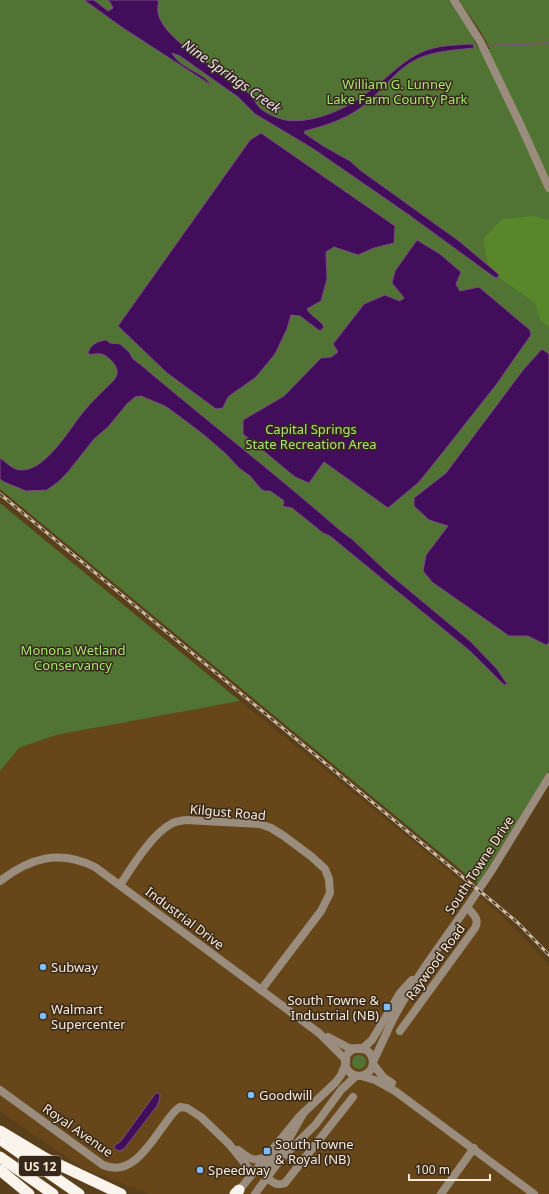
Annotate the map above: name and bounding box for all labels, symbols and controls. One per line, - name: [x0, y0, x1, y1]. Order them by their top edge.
- water label: Nine Springs Creek: [179, 35, 286, 118]
- park label: William G. Lunney Lake Farm County Park: [326, 75, 468, 108]
- park label: Capital Springs State Recreation Area: [245, 420, 377, 453]
- park label: Monona Wetland Conservancy: [21, 641, 125, 674]
- street label: Kilgust Road: [189, 800, 267, 824]
- street label: South Towne Drive: [440, 812, 518, 918]
- street label: Industrial Drive: [142, 882, 228, 954]
- street label: Raywood Road: [401, 920, 469, 1004]
- place label: Subway: [51, 958, 98, 976]
- marker: Subway: [38, 962, 48, 972]
- place label: South Towne & Industrial (NB): [287, 991, 379, 1024]
- place label: Walmart Supercenter: [51, 1000, 126, 1033]
- marker: South Towne & Industrial (NB): [382, 1002, 392, 1012]
- marker: Walmart Supercenter: [38, 1011, 48, 1021]
- place label: Goodwill: [259, 1086, 312, 1104]
- marker: Goodwill: [246, 1090, 256, 1100]
- street label: Royal Avenue: [39, 1099, 117, 1161]
- place label: South Towne & Royal (NB): [275, 1135, 354, 1168]
- marker: South Towne & Royal (NB): [262, 1146, 272, 1156]
- road number: US 12: [19, 1156, 61, 1176]
- scale bar: [409, 1156, 490, 1182]
- place label: Speedway: [208, 1161, 270, 1179]
- text: 100 m: [415, 1161, 450, 1178]
- marker: Speedway: [195, 1165, 205, 1175]

